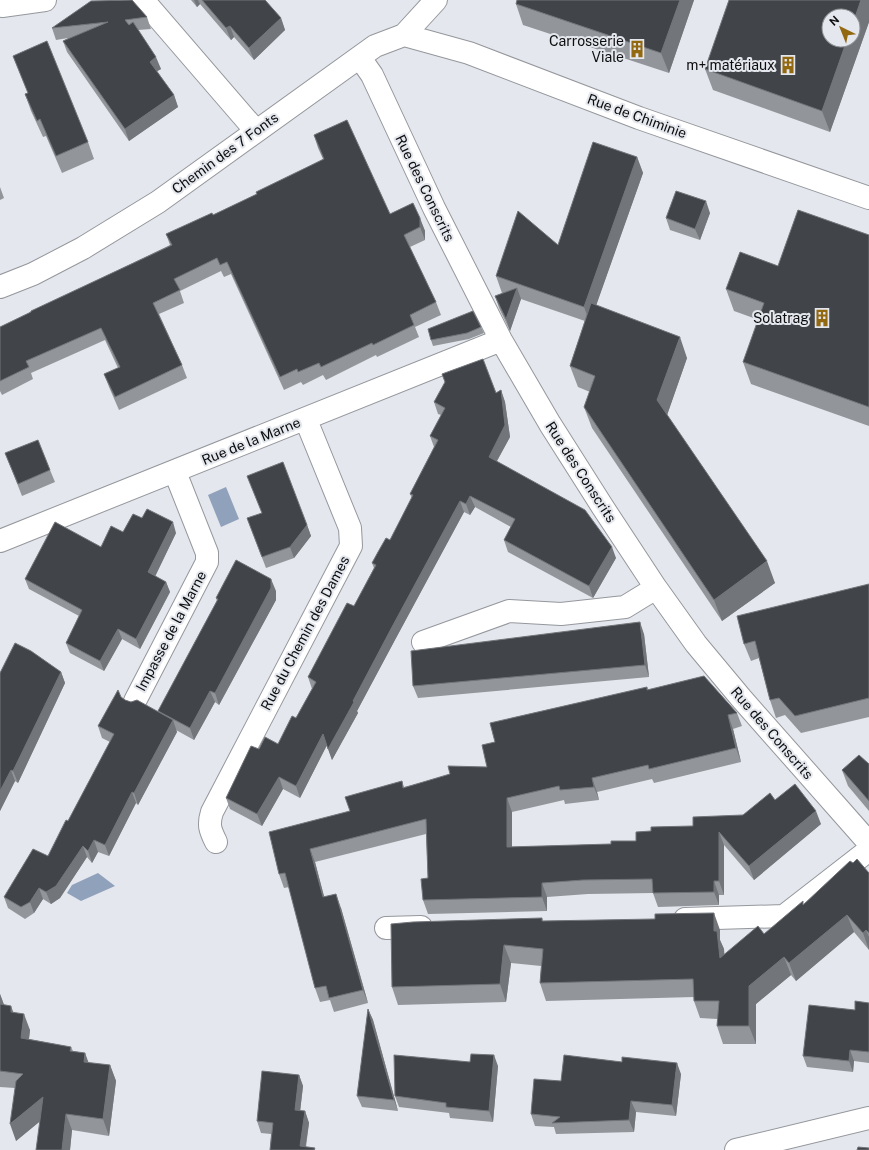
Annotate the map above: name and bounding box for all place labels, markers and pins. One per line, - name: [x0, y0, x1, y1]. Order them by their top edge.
- place label: Carrosserie Viale: [549, 33, 624, 65]
- building icon: Carrosserie Viale: [627, 39, 647, 59]
- building icon: m+ matériaux: [778, 55, 798, 75]
- place label: m+ matériaux: [686, 57, 775, 73]
- building icon: Solatrag: [812, 308, 832, 328]
- place label: Solatrag: [753, 310, 809, 326]

